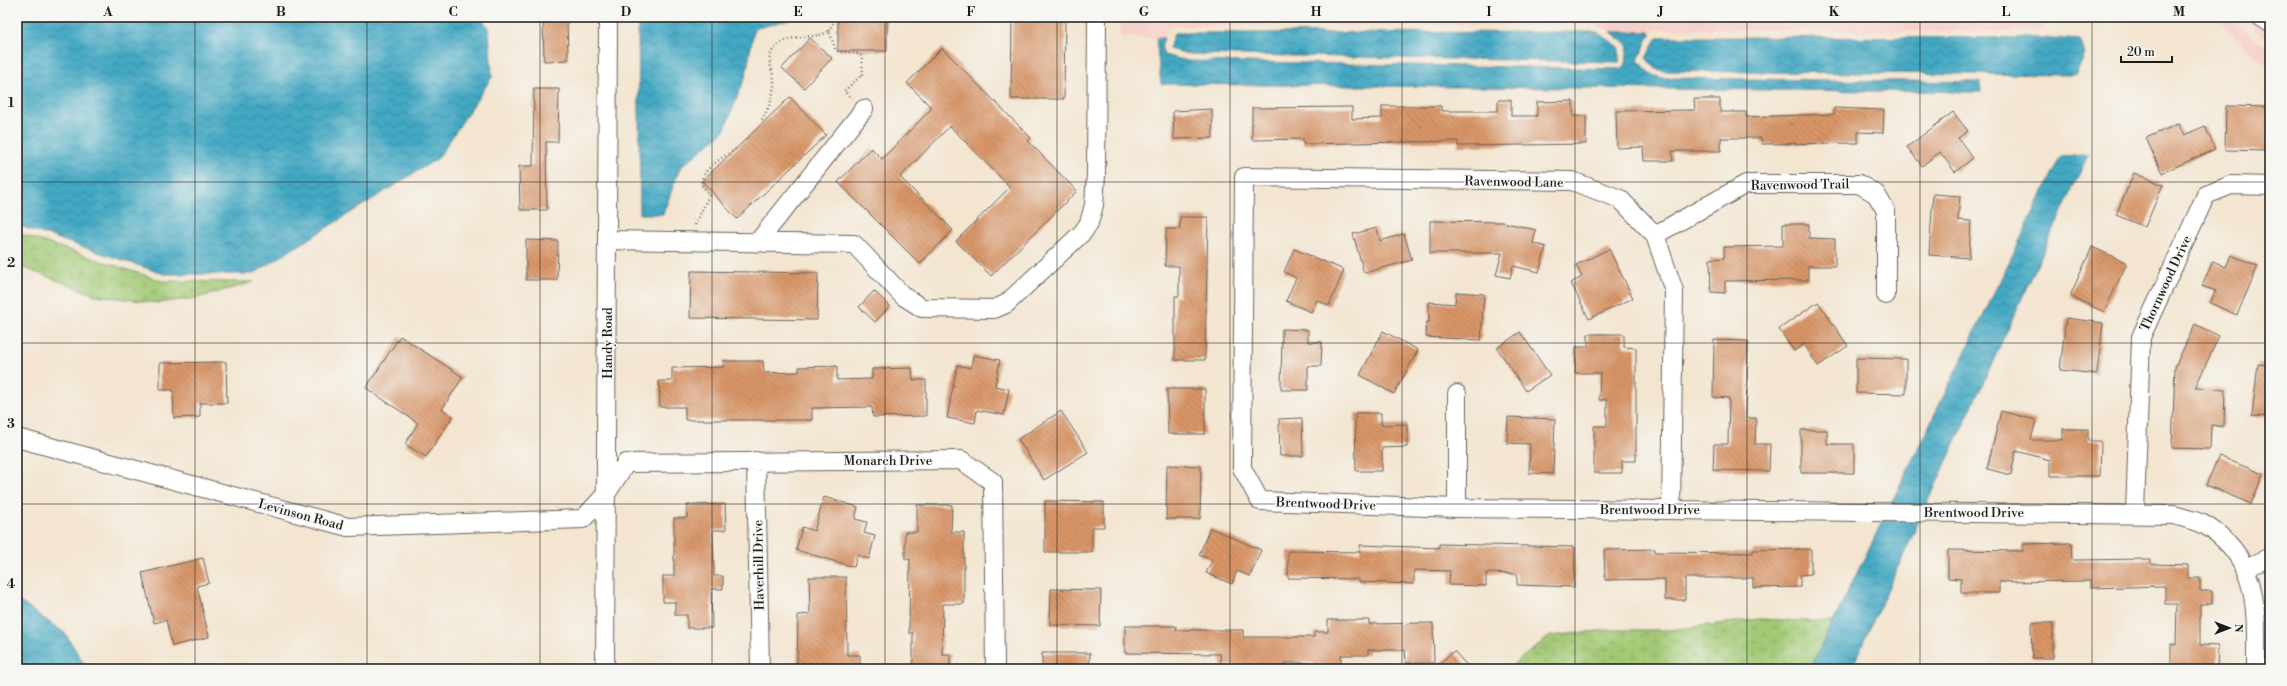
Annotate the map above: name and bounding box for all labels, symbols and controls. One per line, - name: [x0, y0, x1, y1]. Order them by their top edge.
- text: A: [102, 4, 113, 20]
- text: B: [276, 4, 286, 20]
- text: C: [448, 4, 458, 20]
- text: D: [621, 4, 631, 20]
- text: E: [793, 4, 803, 20]
- text: F: [966, 4, 976, 20]
- text: G: [1139, 4, 1150, 20]
- text: H: [1311, 4, 1322, 20]
- text: I: [1486, 4, 1492, 20]
- text: J: [1656, 4, 1664, 20]
- text: K: [1829, 4, 1840, 20]
- text: L: [2002, 4, 2011, 20]
- text: M: [2173, 4, 2185, 20]
- scale bar: [2121, 38, 2172, 64]
- text: 20 m: [2127, 45, 2155, 60]
- text: 1: [8, 95, 15, 111]
- street label: Ravenwood Lane: [1464, 173, 1564, 191]
- street label: Ravenwood Trail: [1751, 176, 1850, 194]
- street label: Thornwood Drive: [2137, 232, 2195, 334]
- text: 2: [7, 255, 15, 271]
- street label: Handy Road: [600, 307, 616, 379]
- text: 3: [7, 416, 15, 432]
- street label: Monarch Drive: [844, 453, 933, 469]
- street label: Brentwood Drive: [1275, 494, 1377, 514]
- street label: Levinson Road: [257, 496, 346, 534]
- street label: Brentwood Drive: [1599, 502, 1701, 518]
- street label: Brentwood Drive: [1923, 505, 2025, 521]
- street label: Haverhill Drive: [750, 519, 768, 610]
- text: 4: [7, 576, 16, 592]
- north arrow: [2209, 608, 2249, 648]
- text: N: [2231, 624, 2245, 633]

